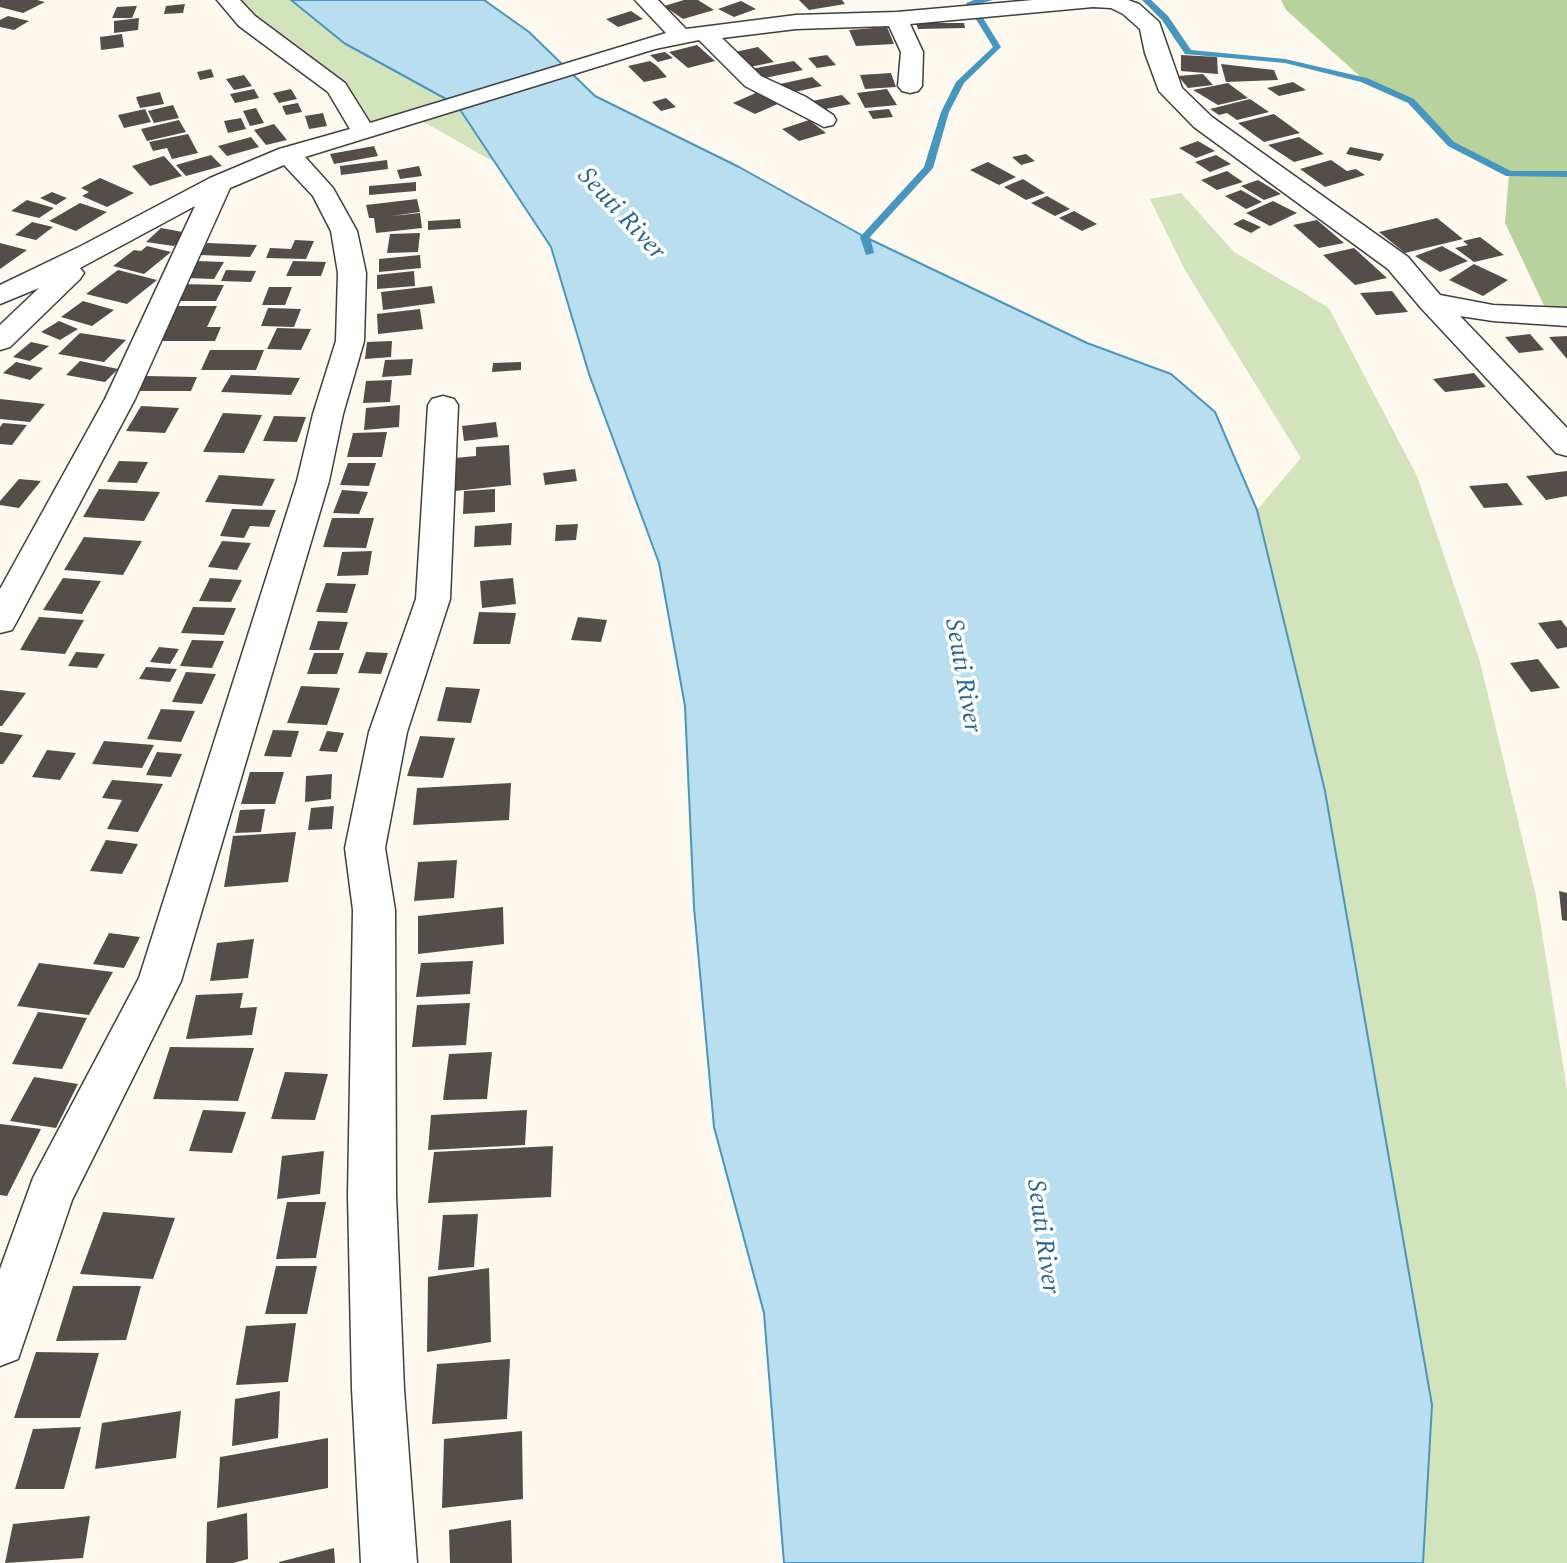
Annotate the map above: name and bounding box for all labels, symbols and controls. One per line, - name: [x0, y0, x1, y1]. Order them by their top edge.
- water label: Seuti River: [569, 162, 671, 268]
- water label: Seuti River: [936, 617, 986, 735]
- water label: Seuti River: [1018, 1178, 1064, 1296]

